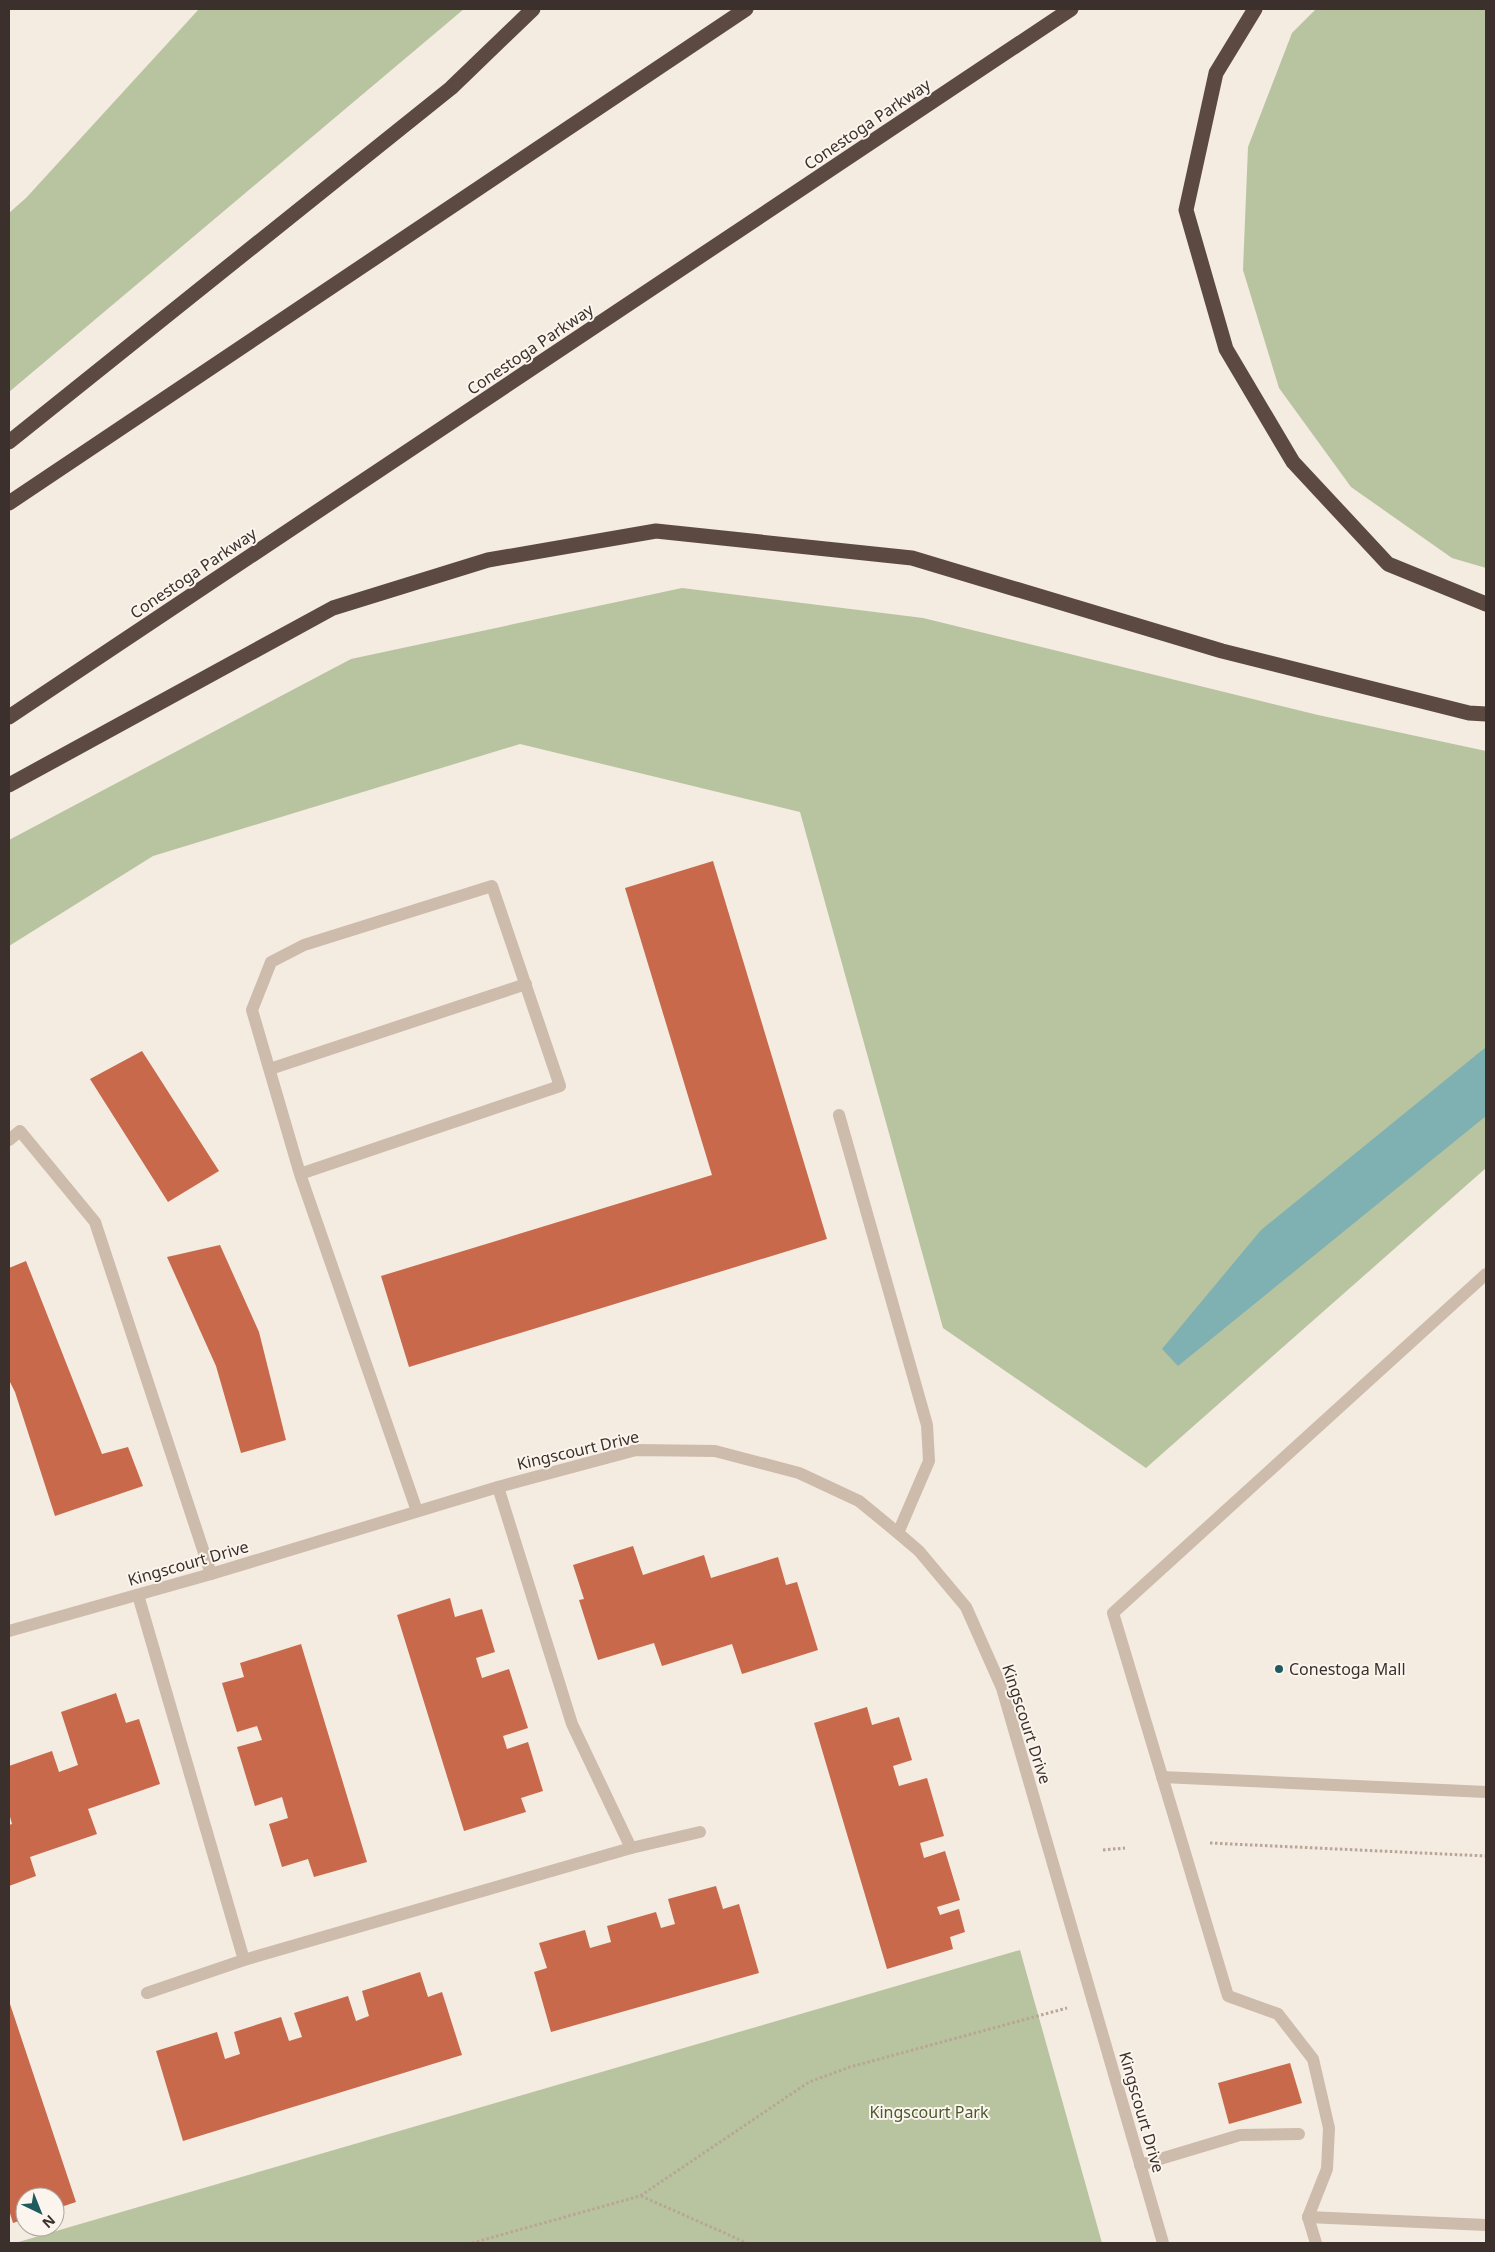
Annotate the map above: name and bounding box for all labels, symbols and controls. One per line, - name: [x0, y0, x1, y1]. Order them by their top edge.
- street label: Conestoga Parkway: [799, 73, 935, 175]
- street label: Conestoga Parkway: [462, 298, 598, 400]
- street label: Conestoga Parkway: [125, 522, 261, 624]
- street label: Kingscourt Drive: [515, 1425, 641, 1475]
- street label: Kingscourt Drive: [125, 1535, 251, 1591]
- place label: Conestoga Mall: [1289, 1658, 1406, 1680]
- street label: Kingscourt Drive: [997, 1661, 1057, 1787]
- marker: Conestoga Mall: [1273, 1663, 1285, 1675]
- street label: Kingscourt Drive: [1114, 2049, 1170, 2175]
- park label: Kingscourt Park: [869, 2101, 989, 2123]
- north arrow: [15, 2187, 65, 2237]
- text: N: [39, 2211, 60, 2233]

